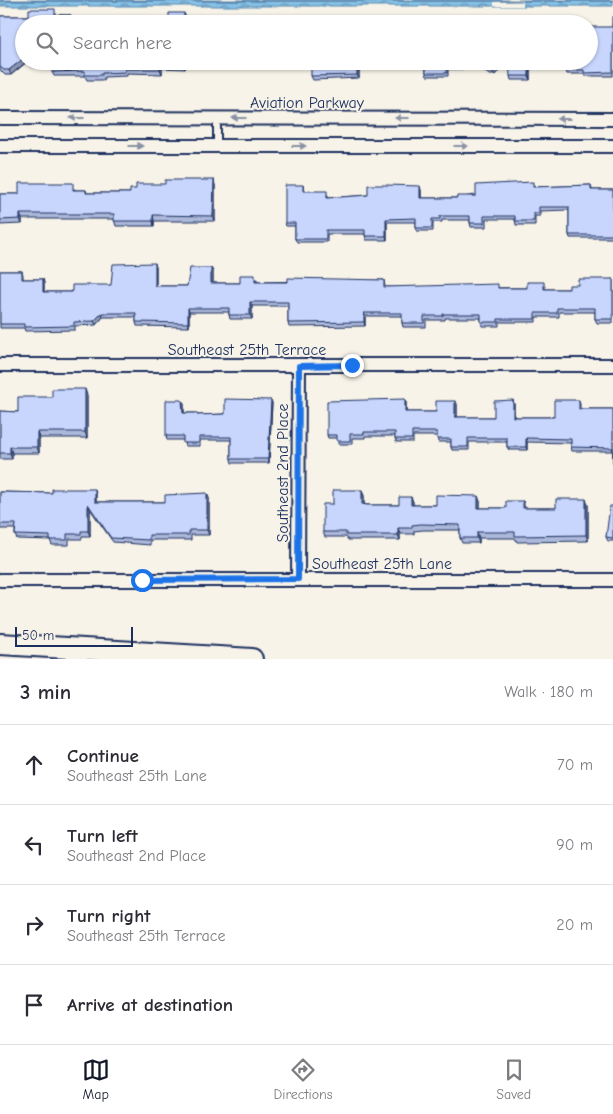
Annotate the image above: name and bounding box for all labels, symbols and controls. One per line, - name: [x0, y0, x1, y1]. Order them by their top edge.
- search box: [15, 15, 598, 70]
- icon: search: [33, 29, 61, 57]
- text: Search here: [73, 32, 172, 54]
- street label: Aviation Parkway: [250, 94, 365, 112]
- one-way arrow: [69, 114, 85, 122]
- one-way arrow: [231, 114, 247, 122]
- one-way arrow: [394, 114, 410, 122]
- one-way arrow: [556, 115, 572, 123]
- one-way arrow: [128, 142, 144, 150]
- one-way arrow: [291, 142, 307, 150]
- one-way arrow: [453, 142, 469, 150]
- street label: Southeast 25th Terrace: [168, 341, 326, 359]
- route end: [341, 354, 364, 377]
- street label: Southeast 2nd Place: [274, 404, 292, 542]
- street label: Southeast 25th Lane: [312, 555, 452, 573]
- route start: [131, 569, 154, 592]
- scale bar: [15, 624, 132, 647]
- text: 50 m: [22, 627, 54, 644]
- text: 3 min: [20, 680, 71, 704]
- text: Walk · 180 m: [504, 683, 593, 701]
- text: Continue: [67, 745, 139, 767]
- icon: ahead: [20, 751, 48, 779]
- text: 70 m: [557, 756, 593, 774]
- text: Southeast 25th Lane: [67, 767, 207, 785]
- text: Turn left: [67, 825, 138, 847]
- icon: left: [20, 831, 48, 859]
- text: 90 m: [556, 836, 593, 854]
- text: Southeast 2nd Place: [67, 847, 206, 865]
- text: Turn right: [67, 905, 151, 927]
- icon: right: [20, 911, 48, 939]
- text: 20 m: [556, 916, 593, 934]
- text: Southeast 25th Terrace: [67, 927, 225, 945]
- icon: arrive: [20, 991, 48, 1019]
- text: Arrive at destination: [67, 994, 233, 1016]
- tab: Map: [82, 1056, 110, 1103]
- tab: Directions: [273, 1056, 333, 1103]
- tab: Saved: [496, 1056, 531, 1103]

